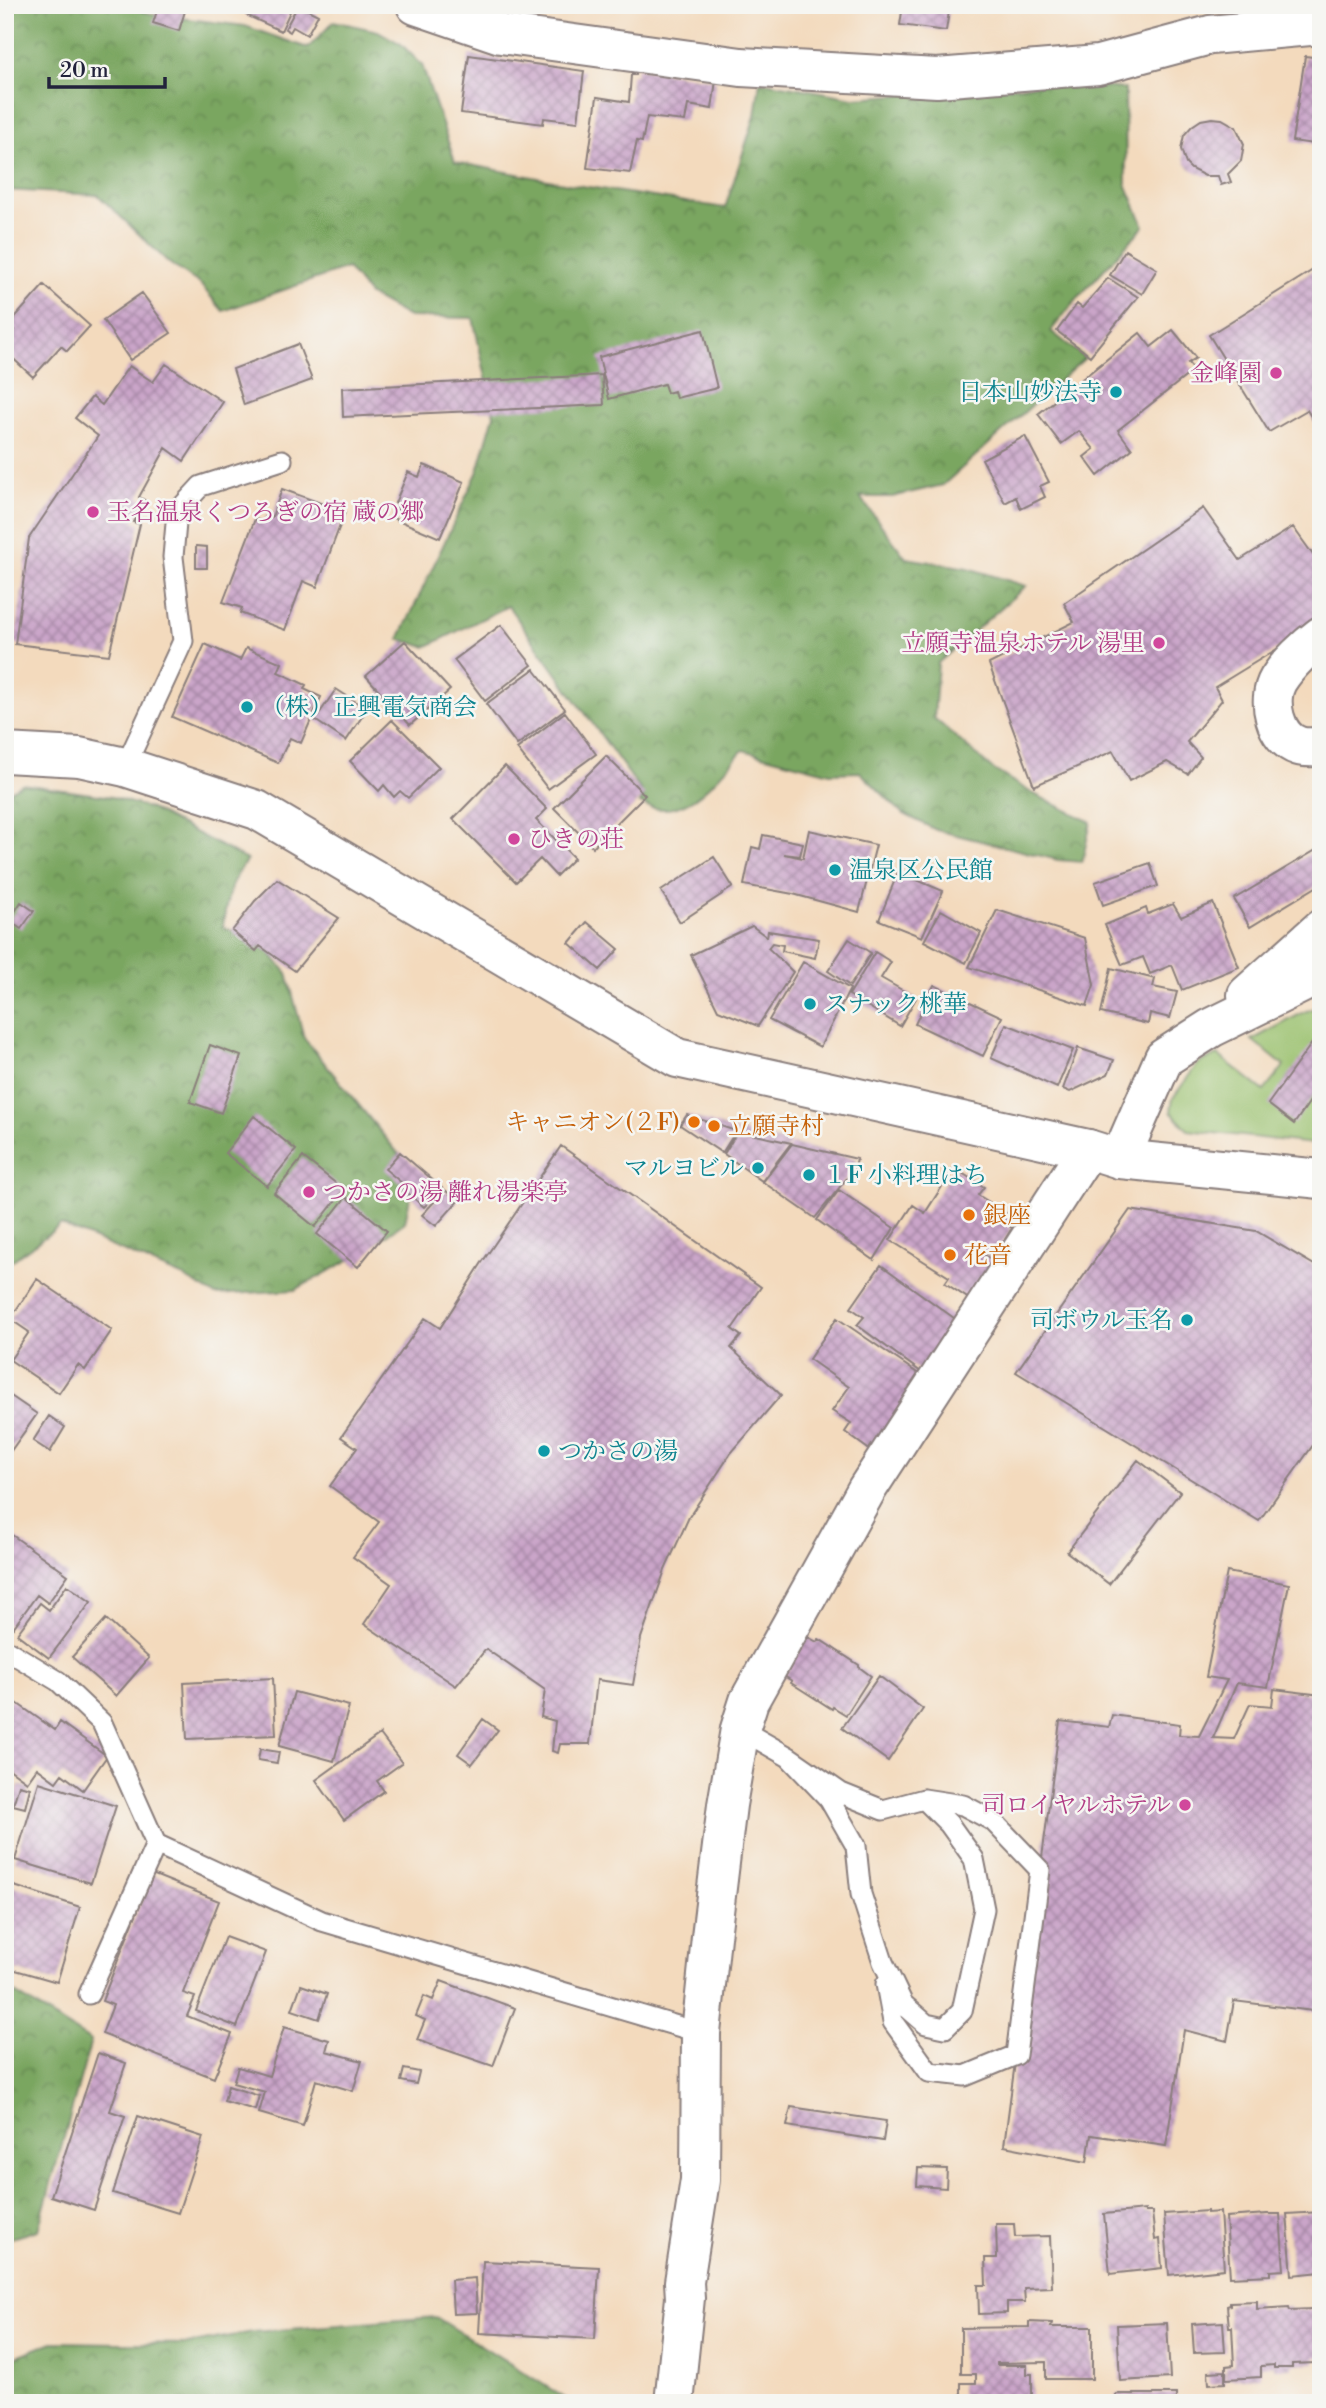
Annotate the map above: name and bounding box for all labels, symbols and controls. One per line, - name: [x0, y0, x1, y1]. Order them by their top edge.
- scale bar: [49, 46, 164, 90]
- text: 20 m: [60, 58, 109, 84]
- place label: 金峰園: [1190, 359, 1262, 389]
- marker: 金峰園: [1268, 365, 1284, 381]
- place label: 日本山妙法寺: [958, 378, 1102, 408]
- marker: 日本山妙法寺: [1108, 384, 1124, 400]
- place label: 玉名温泉くつろぎの宿 蔵の郷: [107, 498, 424, 528]
- marker: 玉名温泉くつろぎの宿 蔵の郷: [85, 504, 101, 520]
- place label: 立願寺温泉ホテル 湯里: [901, 629, 1145, 659]
- marker: 立願寺温泉ホテル 湯里: [1151, 635, 1167, 651]
- place label: （株）正興電気商会: [261, 693, 477, 723]
- marker: （株）正興電気商会: [239, 699, 255, 715]
- place label: ひきの荘: [528, 825, 624, 855]
- marker: ひきの荘: [506, 831, 522, 847]
- place label: 温泉区公民館: [849, 856, 993, 886]
- marker: 温泉区公民館: [827, 862, 843, 878]
- place label: スナック桃華: [824, 990, 967, 1020]
- marker: スナック桃華: [802, 996, 818, 1012]
- place label: キャニオン(２F): [505, 1108, 680, 1138]
- place label: 立願寺村: [728, 1112, 824, 1142]
- marker: キャニオン(２F): [686, 1114, 702, 1130]
- marker: 立願寺村: [706, 1118, 722, 1134]
- place label: マルヨビル: [624, 1154, 744, 1184]
- marker: マルヨビル: [750, 1160, 766, 1176]
- place label: １F 小料理はち: [823, 1161, 988, 1191]
- marker: １F 小料理はち: [801, 1167, 817, 1183]
- place label: つかさの湯 離れ湯楽亭: [323, 1178, 568, 1208]
- marker: つかさの湯 離れ湯楽亭: [301, 1184, 317, 1200]
- place label: 銀座: [983, 1201, 1031, 1231]
- marker: 銀座: [961, 1207, 977, 1223]
- place label: 花音: [964, 1241, 1012, 1271]
- marker: 花音: [942, 1247, 958, 1263]
- place label: 司ボウル玉名: [1030, 1306, 1173, 1336]
- marker: 司ボウル玉名: [1179, 1312, 1195, 1328]
- place label: つかさの湯: [558, 1437, 678, 1467]
- marker: つかさの湯: [536, 1443, 552, 1459]
- place label: 司ロイヤルホテル: [981, 1791, 1171, 1821]
- marker: 司ロイヤルホテル: [1177, 1797, 1193, 1813]

